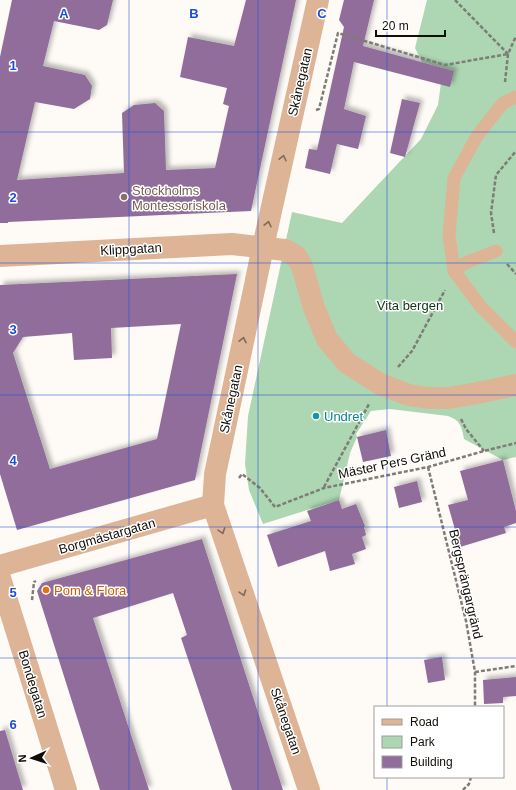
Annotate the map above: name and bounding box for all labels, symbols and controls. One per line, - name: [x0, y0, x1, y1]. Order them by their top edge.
- text: A: [59, 6, 69, 21]
- text: B: [189, 6, 199, 21]
- text: C: [317, 6, 327, 21]
- scale bar: [376, 12, 445, 38]
- text: 20 m: [382, 19, 409, 33]
- street label: Skånegatan: [285, 46, 315, 118]
- text: 1: [9, 58, 17, 73]
- one-way arrow: [278, 154, 287, 161]
- place label: Stockholms Montessoriskola: [132, 183, 227, 213]
- text: 2: [9, 190, 17, 205]
- marker: Stockholms Montessoriskola: [119, 192, 129, 202]
- one-way arrow: [264, 220, 272, 227]
- street label: Klippgatan: [100, 240, 162, 258]
- park label: Vita bergen: [377, 298, 443, 313]
- text: 3: [9, 322, 17, 337]
- one-way arrow: [239, 337, 247, 343]
- street label: Skånegatan: [216, 363, 246, 435]
- place label: Undret: [324, 409, 363, 424]
- marker: Undret: [311, 411, 321, 421]
- street label: Mäster Pers Gränd: [337, 444, 447, 482]
- text: 4: [9, 453, 17, 468]
- street label: Borgmästargatan: [57, 515, 157, 557]
- one-way arrow: [217, 527, 226, 534]
- street label: Bergsprängargränd: [446, 528, 486, 640]
- place label: Pom & Flora: [54, 583, 127, 598]
- text: 5: [9, 585, 17, 600]
- marker: Pom & Flora: [41, 585, 51, 595]
- one-way arrow: [238, 589, 246, 596]
- street label: Bondegatan: [16, 648, 50, 720]
- street label: Skånegatan: [268, 686, 304, 756]
- legend: [374, 706, 504, 778]
- text: Road: [410, 715, 439, 729]
- text: 6: [9, 717, 17, 732]
- text: Park: [410, 735, 436, 749]
- north arrow: [12, 738, 52, 778]
- text: N: [16, 754, 28, 763]
- text: Building: [410, 755, 453, 769]

